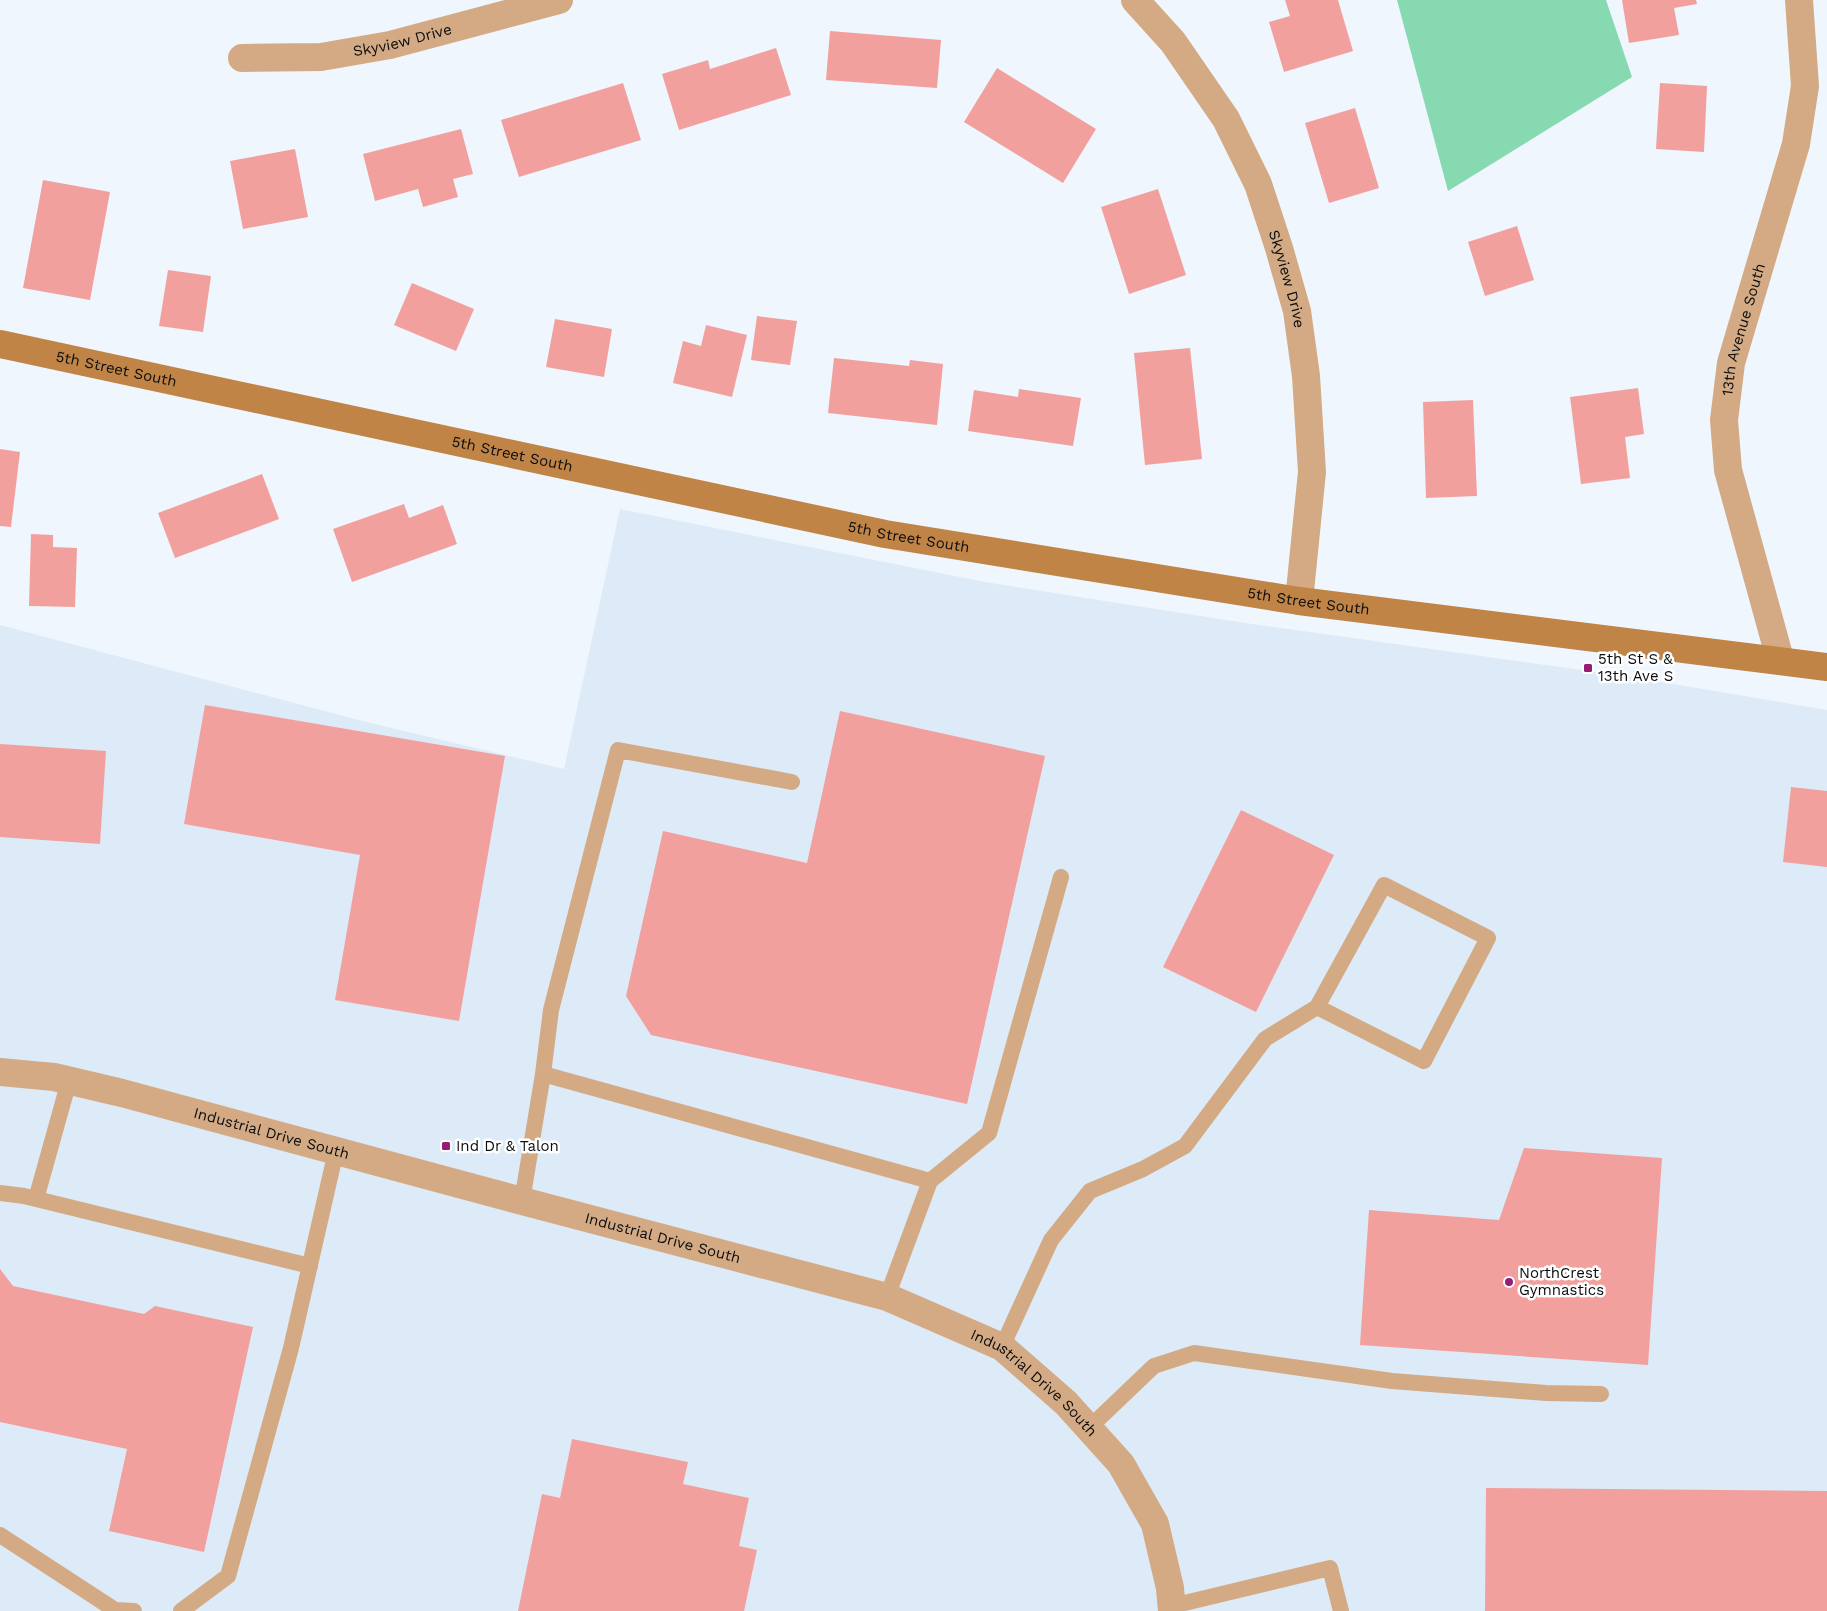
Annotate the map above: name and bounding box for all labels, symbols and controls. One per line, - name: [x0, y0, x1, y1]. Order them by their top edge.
- street label: Skyview Drive: [352, 20, 454, 60]
- street label: Skyview Drive: [1265, 228, 1308, 329]
- street label: 13th Avenue South: [1718, 261, 1769, 397]
- street label: 5th Street South: [54, 347, 179, 391]
- street label: 5th Street South: [450, 432, 574, 476]
- street label: 5th Street South: [846, 517, 971, 557]
- street label: 5th Street South: [1246, 584, 1371, 619]
- place label: 5th St S & 13th Ave S: [1598, 650, 1673, 685]
- marker: 5th St S & 13th Ave S: [1582, 662, 1594, 674]
- street label: Industrial Drive South: [192, 1104, 351, 1163]
- place label: Ind Dr & Talon: [456, 1137, 559, 1155]
- marker: Ind Dr & Talon: [440, 1140, 452, 1152]
- street label: Industrial Drive South: [583, 1209, 743, 1267]
- place label: NorthCrest Gymnastics: [1519, 1264, 1604, 1299]
- marker: NorthCrest Gymnastics: [1503, 1276, 1515, 1288]
- street label: Industrial Drive South: [968, 1325, 1101, 1440]

